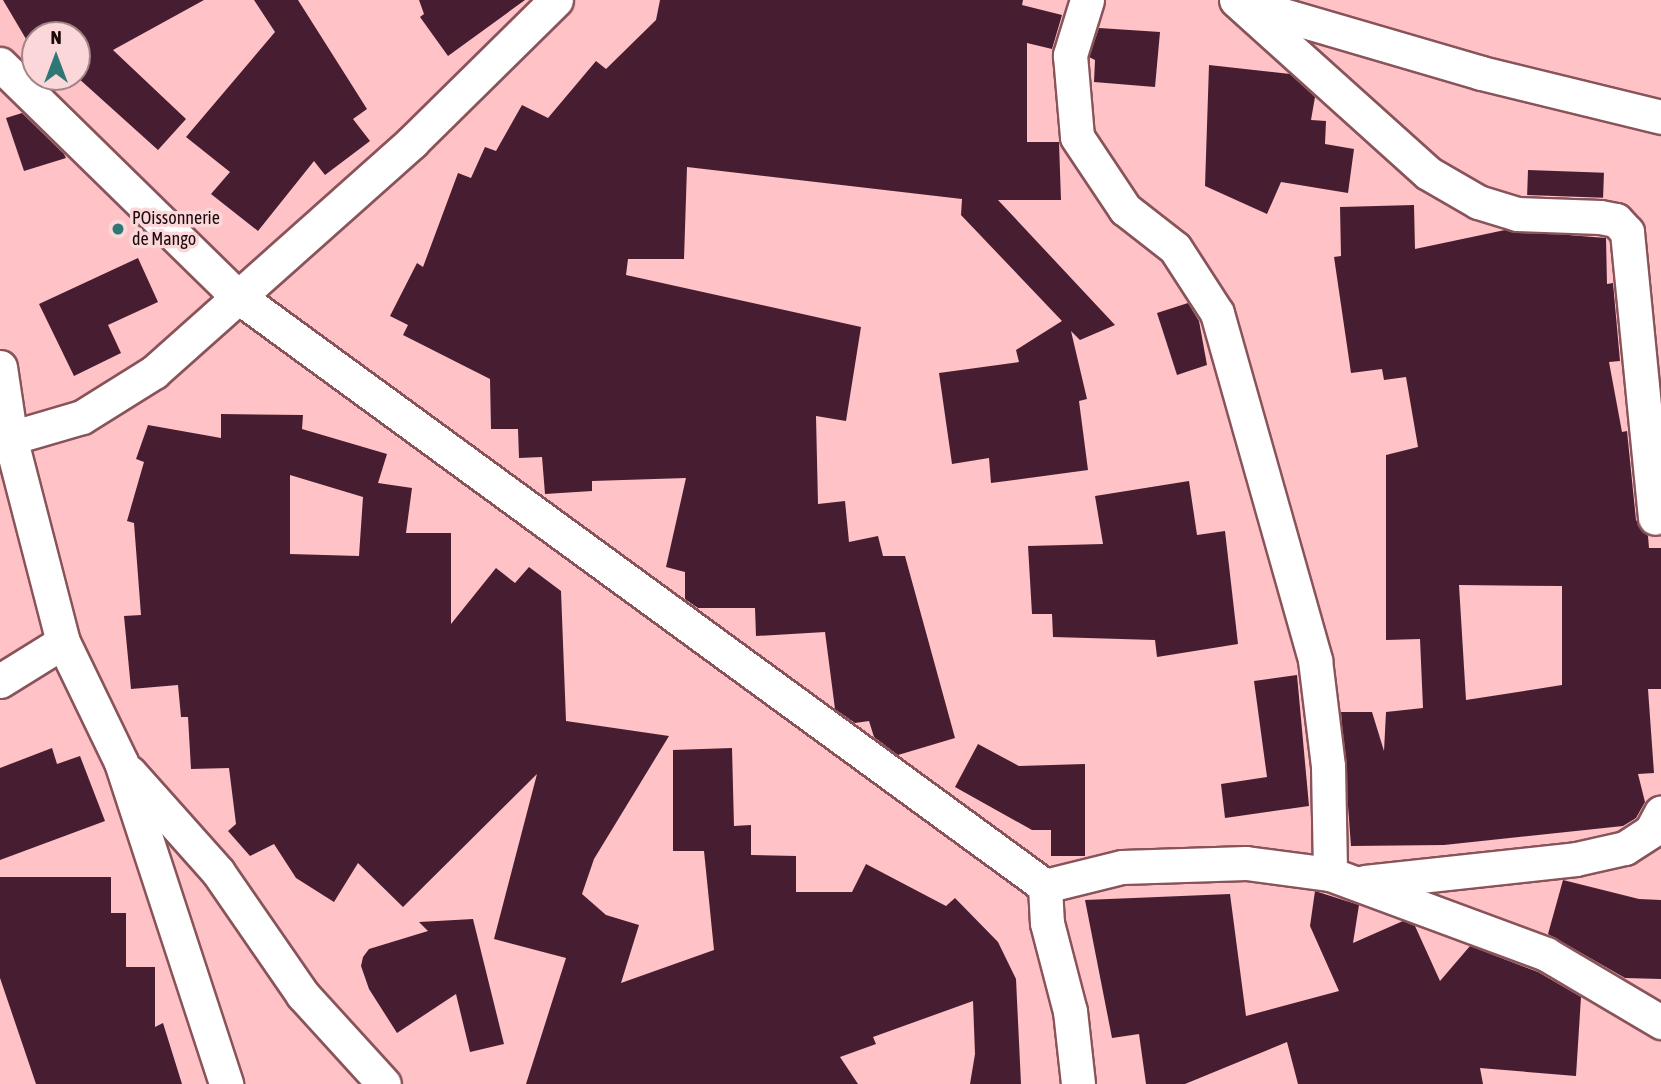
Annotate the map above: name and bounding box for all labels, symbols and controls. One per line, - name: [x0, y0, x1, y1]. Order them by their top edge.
- north arrow: [21, 21, 91, 91]
- text: N: [50, 26, 62, 48]
- place label: POissonnerie de Mango: [132, 208, 220, 250]
- marker: POissonnerie de Mango: [110, 221, 126, 237]

